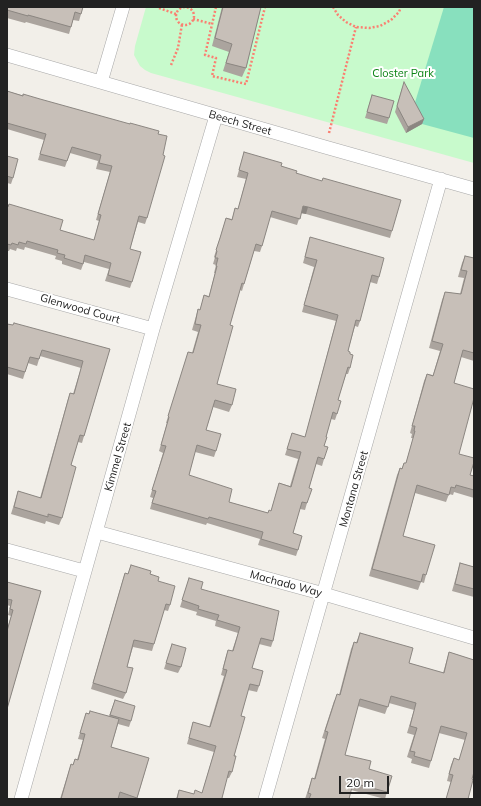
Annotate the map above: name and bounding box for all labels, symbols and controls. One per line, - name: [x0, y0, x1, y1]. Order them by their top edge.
- park label: Closter Park: [372, 67, 434, 81]
- street label: Beech Street: [207, 108, 273, 138]
- street label: Glenwood Court: [39, 291, 121, 327]
- street label: Kimmel Street: [102, 421, 134, 493]
- street label: Montana Street: [337, 449, 371, 529]
- street label: Machado Way: [248, 568, 324, 600]
- scale bar: [341, 768, 391, 794]
- text: 20 m: [346, 775, 374, 790]

